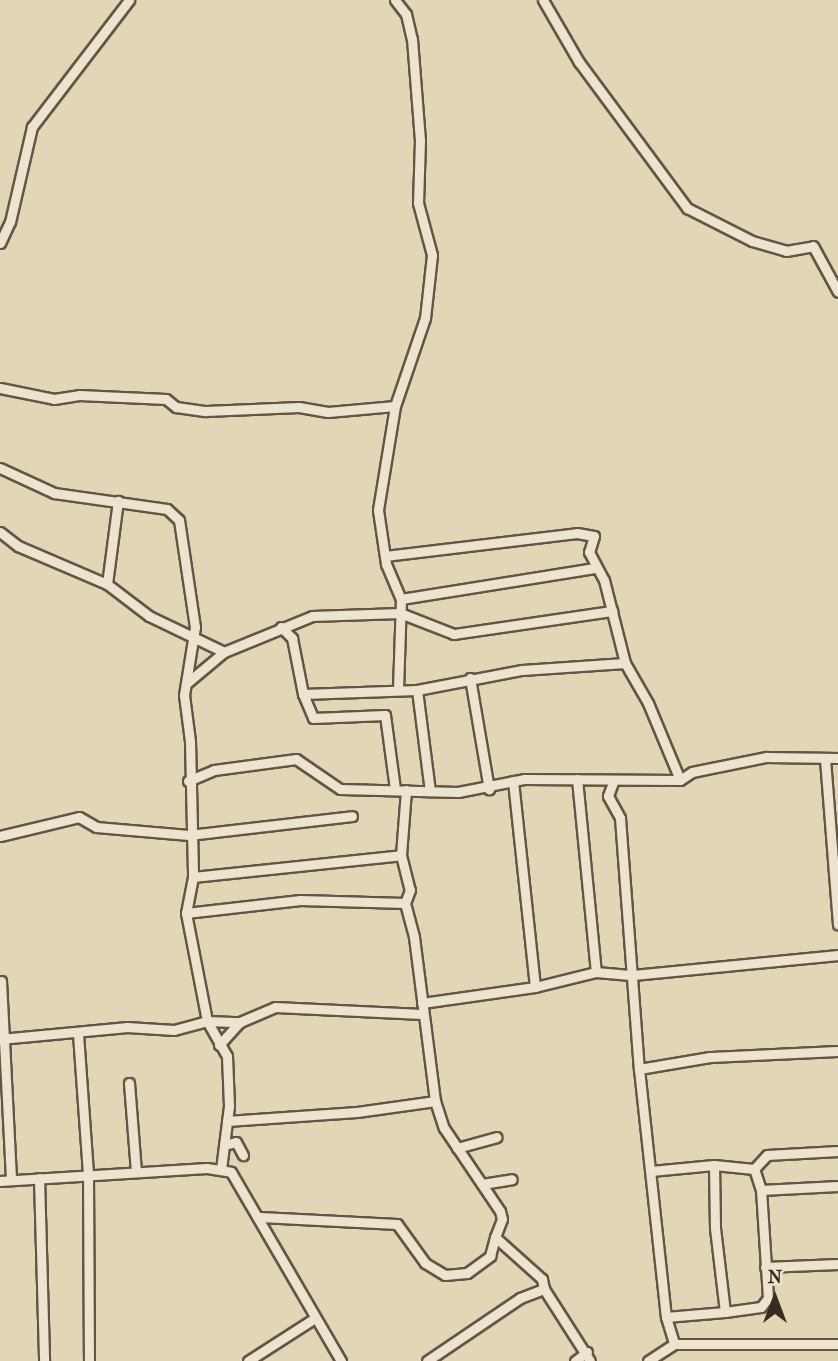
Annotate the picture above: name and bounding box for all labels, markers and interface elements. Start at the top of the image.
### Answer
north arrow [740,1263,810,1333]
text: N [768,1266,782,1288]

